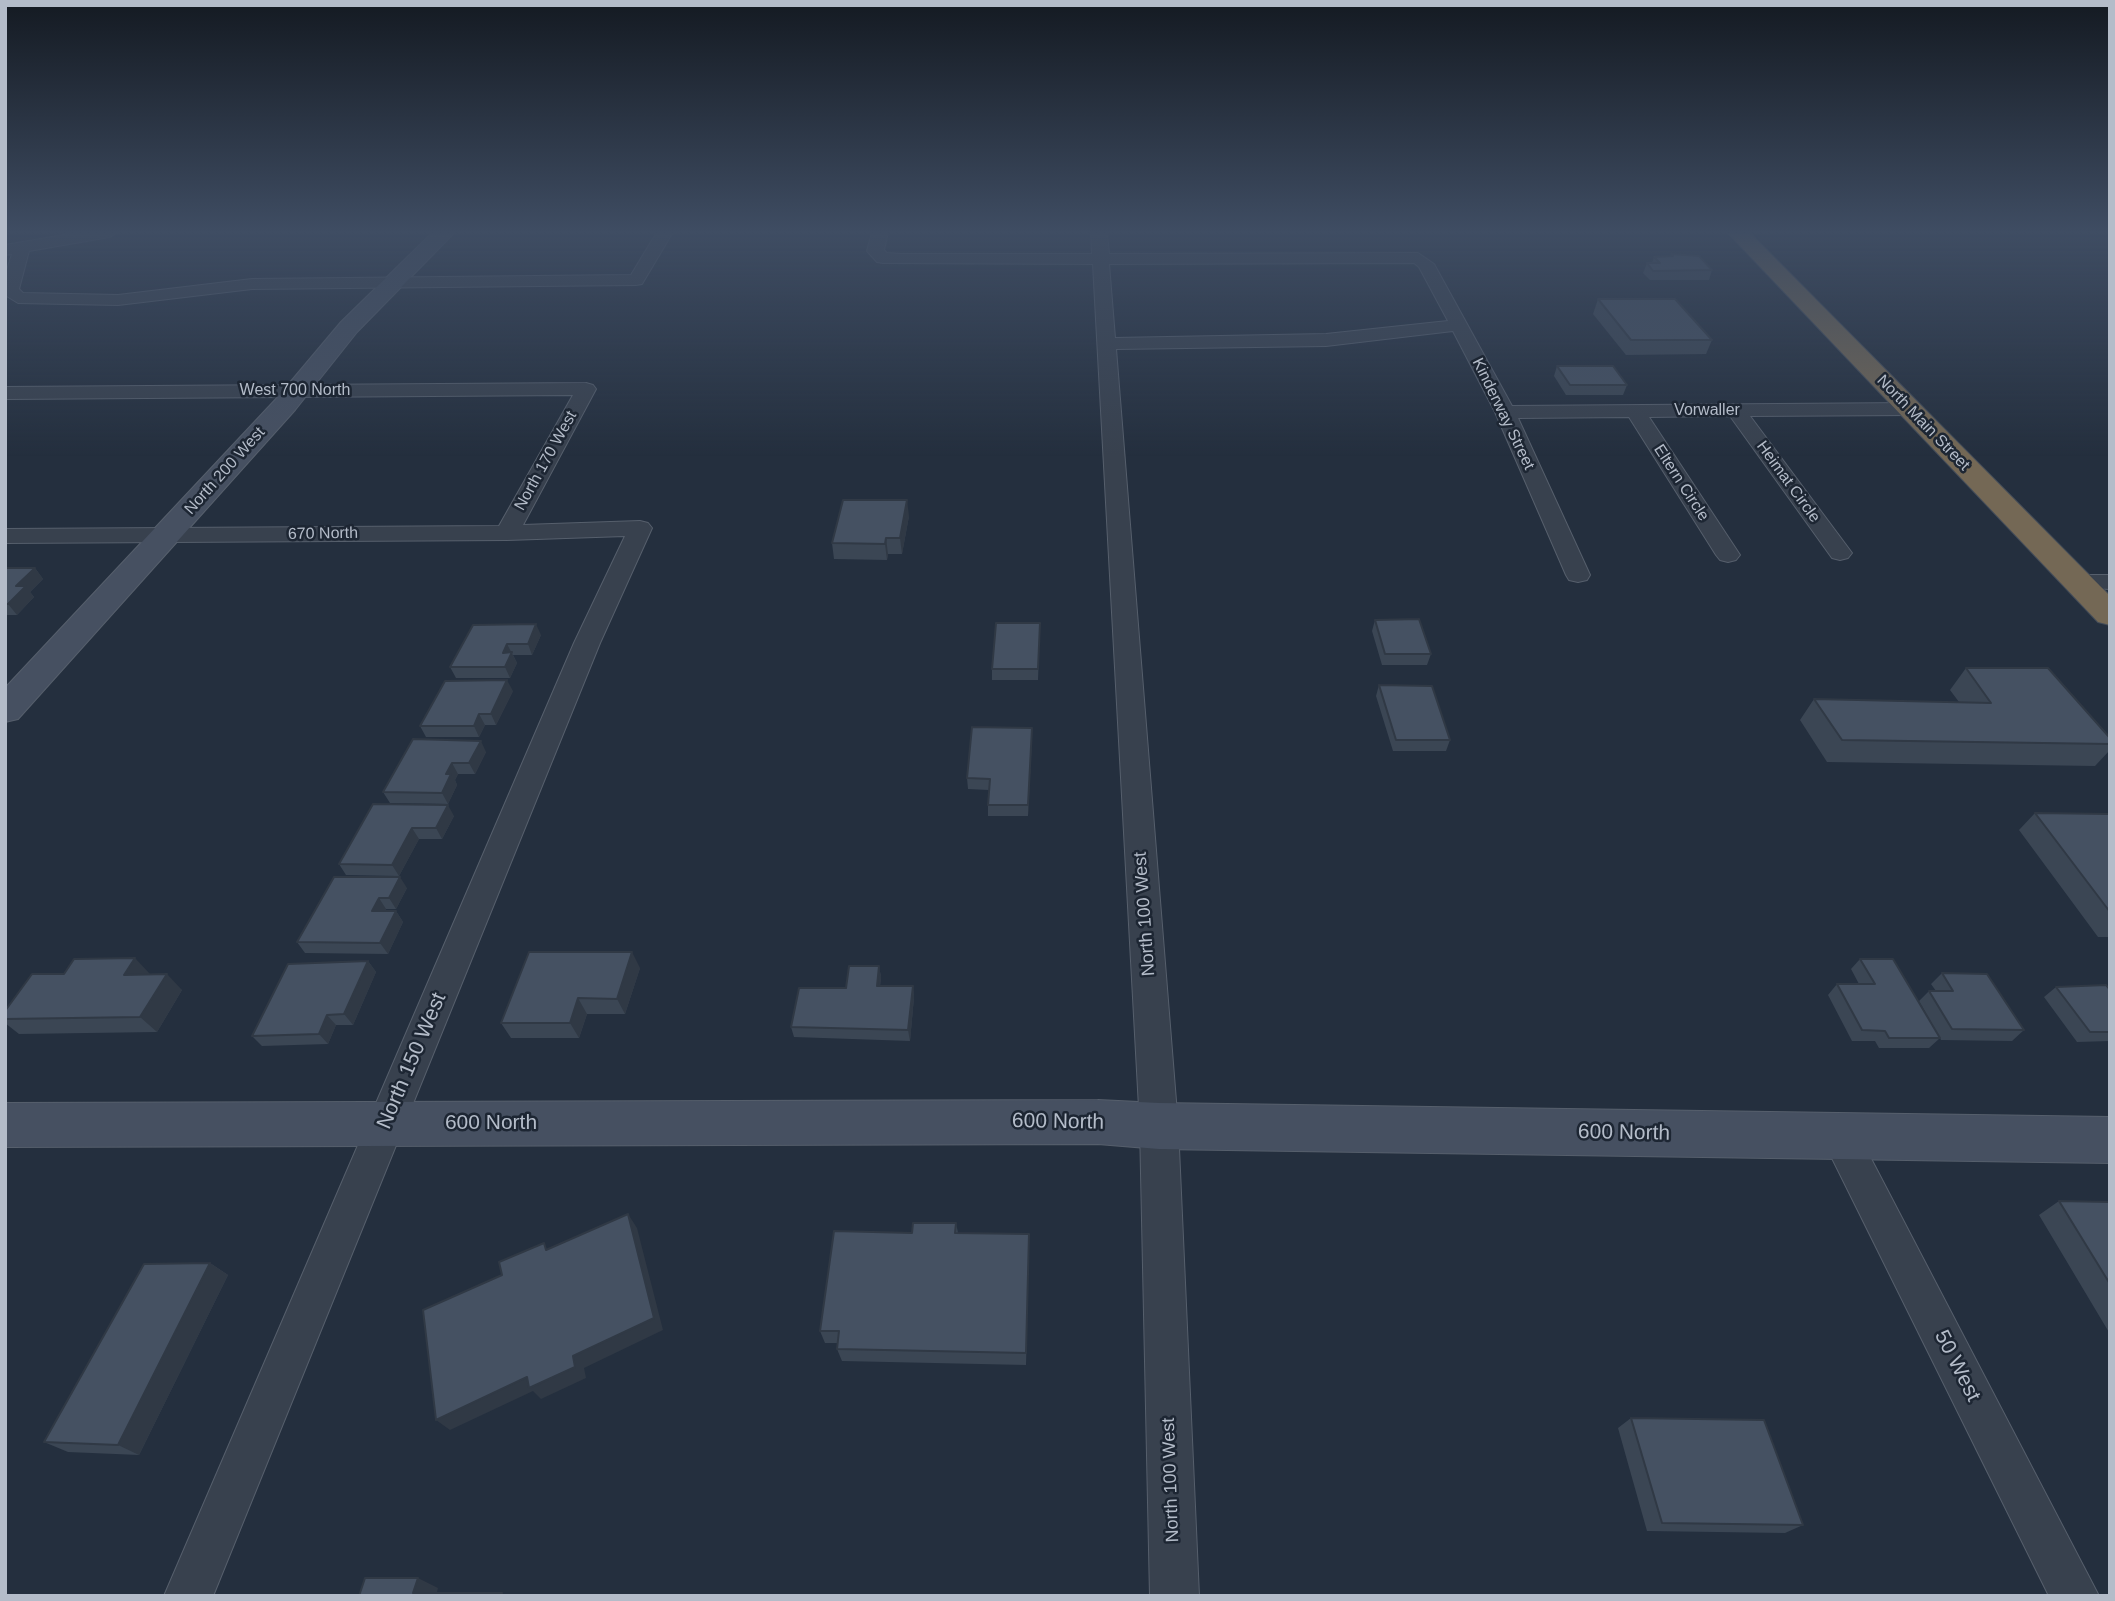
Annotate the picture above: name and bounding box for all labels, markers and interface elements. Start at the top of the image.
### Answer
street label: Kinderway Street [1468,355,1538,473]
street label: North Main Street [1873,371,1973,475]
street label: West 700 North [240,381,350,401]
street label: Vorwaller [1674,401,1740,421]
street label: North 170 West [511,408,581,514]
street label: North 200 West [181,423,269,519]
street label: Heimat Circle [1752,438,1824,526]
street label: Eltern Circle [1649,441,1713,525]
street label: 670 North [288,524,358,544]
street label: North 100 West [1130,851,1160,977]
street label: North 150 West [372,989,452,1133]
street label: 600 North [1012,1109,1104,1135]
street label: 600 North [445,1110,537,1136]
street label: 600 North [1578,1120,1670,1146]
street label: 50 West [1928,1326,1986,1406]
street label: North 100 West [1158,1417,1184,1543]

